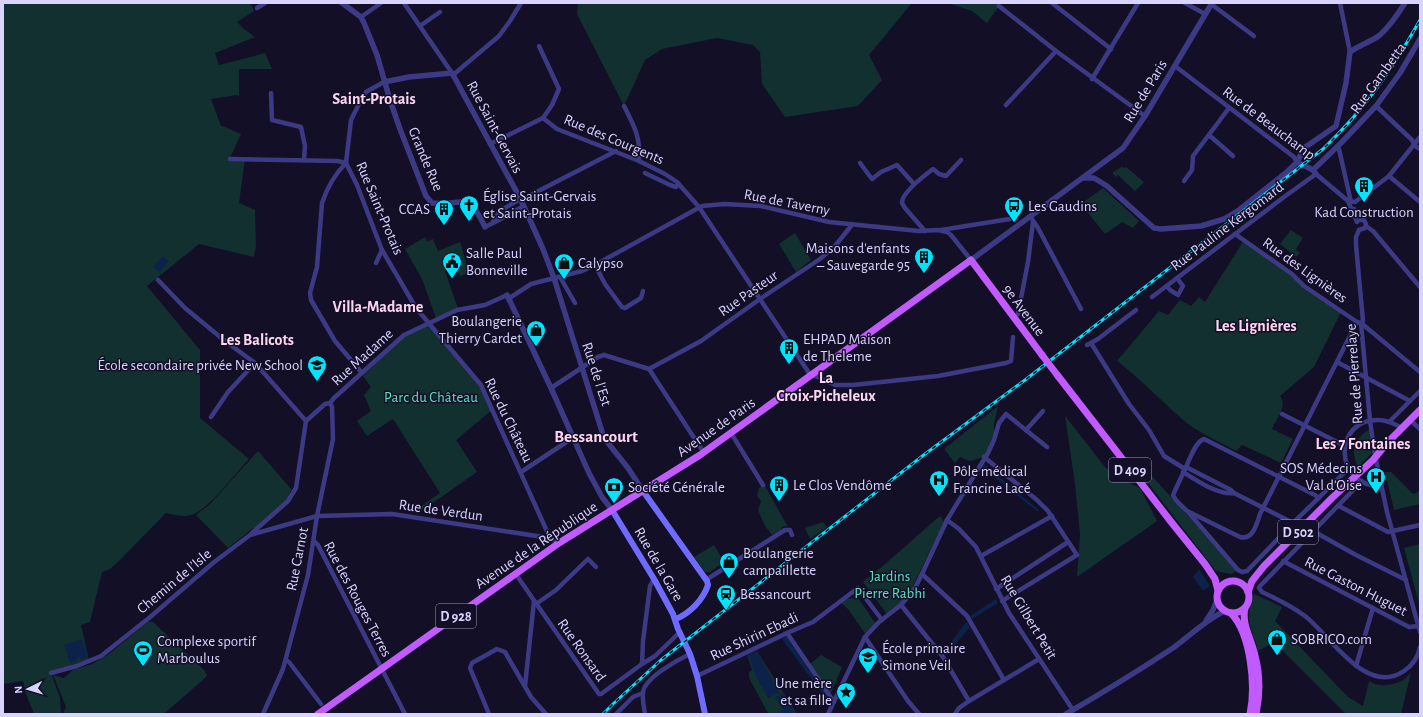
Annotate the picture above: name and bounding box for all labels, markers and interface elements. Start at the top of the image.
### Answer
street label: Rue Gambetta [1348,40,1409,117]
street label: Rue de Paris [1121,57,1170,125]
street label: Rue Saint-Gervais [464,79,525,176]
street label: Rue de Beauchamp [1220,84,1318,163]
district label: Saint-Protais [332,91,416,107]
street label: Rue des Courgents [561,112,666,167]
street label: Grande Rue [405,125,446,193]
street label: Rue Saint-Protais [353,159,406,257]
building icon: Kad Construction [1353,175,1375,203]
street label: Rue Pauline Kergomard [1168,179,1287,274]
place label: Église Saint-Gervais et Saint-Protais [483,187,596,221]
street label: Rue de Taverny [743,187,832,218]
church icon: Église Saint-Gervais et Saint-Protais [458,194,480,222]
bus stop icon: Les Gaudins [1003,195,1025,223]
building icon: CCAS [433,198,455,226]
place label: Les Gaudins [1028,199,1097,214]
place label: CCAS [399,202,430,217]
place label: Kad Construction [1314,205,1414,220]
street label: Rue des Lignières [1260,235,1350,306]
place label: Maisons d'enfants – Sauvegarde 95 [806,241,910,273]
place label: Salle Paul Bonneville [466,246,528,278]
building icon: Maisons d'enfants – Sauvegarde 95 [913,246,935,274]
public building icon: Salle Paul Bonneville [441,251,463,279]
shop icon: Calypso [553,252,575,280]
place label: Calypso [578,256,623,271]
street label: Rue Pasteur [716,267,781,319]
street label: 9e Avenue [1000,282,1048,339]
district label: Villa-Madame [333,299,424,315]
place label: Boulangerie Thierry Cardet [439,314,522,346]
district label: Les Lignières [1215,318,1297,334]
shop icon: Boulangerie Thierry Cardet [525,319,547,347]
street label: Rue de Pierrelaye [1343,323,1365,425]
street label: Rue Madame [329,326,396,389]
district label: Les Balicots [220,332,294,348]
place label: EHPAD Maison de Theleme [803,332,891,364]
building icon: EHPAD Maison de Theleme [778,337,800,365]
street label: Rue de l'Est [579,340,614,408]
school or university icon: École secondaire privée New School [306,354,328,382]
place label: École secondaire privée New School [98,356,303,373]
district label: La Croix-Picheleux [776,370,876,404]
street label: Rue du Château [482,376,536,465]
park label: Parc du Château [384,390,478,405]
street label: Avenue de Paris [674,395,758,460]
district label: Bessancourt [554,428,638,445]
district label: Les 7 Fontaines [1316,436,1410,452]
road number: D 409 [1109,458,1151,482]
place label: SOS Médecins Val d'Oise [1280,461,1362,493]
place label: Pôle médical Francine Lacé [953,464,1031,496]
hospital icon: SOS Médecins Val d'Oise [1365,466,1387,494]
hospital icon: Pôle médical Francine Lacé [928,469,950,497]
building icon: Le Clos Vendôme [768,474,790,502]
bank icon: Société Générale [603,476,625,504]
place label: Le Clos Vendôme [793,478,892,493]
place label: Société Générale [628,480,725,495]
street label: Rue de Verdun [398,497,484,524]
street label: Avenue de la République [473,499,600,592]
road number: D 502 [1278,520,1318,544]
street label: Rue de la Gare [631,525,686,604]
street label: Rue Carnot [284,526,311,592]
street label: Rue des Rouges Terres [321,539,394,659]
street label: Chemin de l’Isle [134,546,214,617]
place label: Boulangerie campaillette [743,546,816,578]
shop icon: Boulangerie campaillette [718,551,740,579]
street label: Rue Gaston Huguet [1302,554,1410,619]
park label: Jardins Pierre Rabhi [854,569,926,601]
street label: Rue Gilbert Petit [998,573,1060,662]
station icon: Bessancourt [715,583,737,611]
place label: Bessancourt [740,587,811,602]
road number: D 928 [436,604,476,628]
street label: Rue Shirin Ebadi [708,610,801,663]
street label: Rue Ronsard [555,616,609,685]
shop icon: SOBRICO.com [1266,628,1288,656]
place label: SOBRICO.com [1291,632,1372,647]
place label: Complexe sportif Marboulus [157,634,257,666]
sports icon: Complexe sportif Marboulus [132,639,154,667]
place label: École primaire Simone Veil [882,639,965,673]
school or university icon: École primaire Simone Veil [857,646,879,674]
north arrow [8,669,48,709]
place label: Une mère et sa fille [775,676,832,708]
place icon: Une mère et sa fille [835,681,857,709]
text: N [13,686,24,694]

